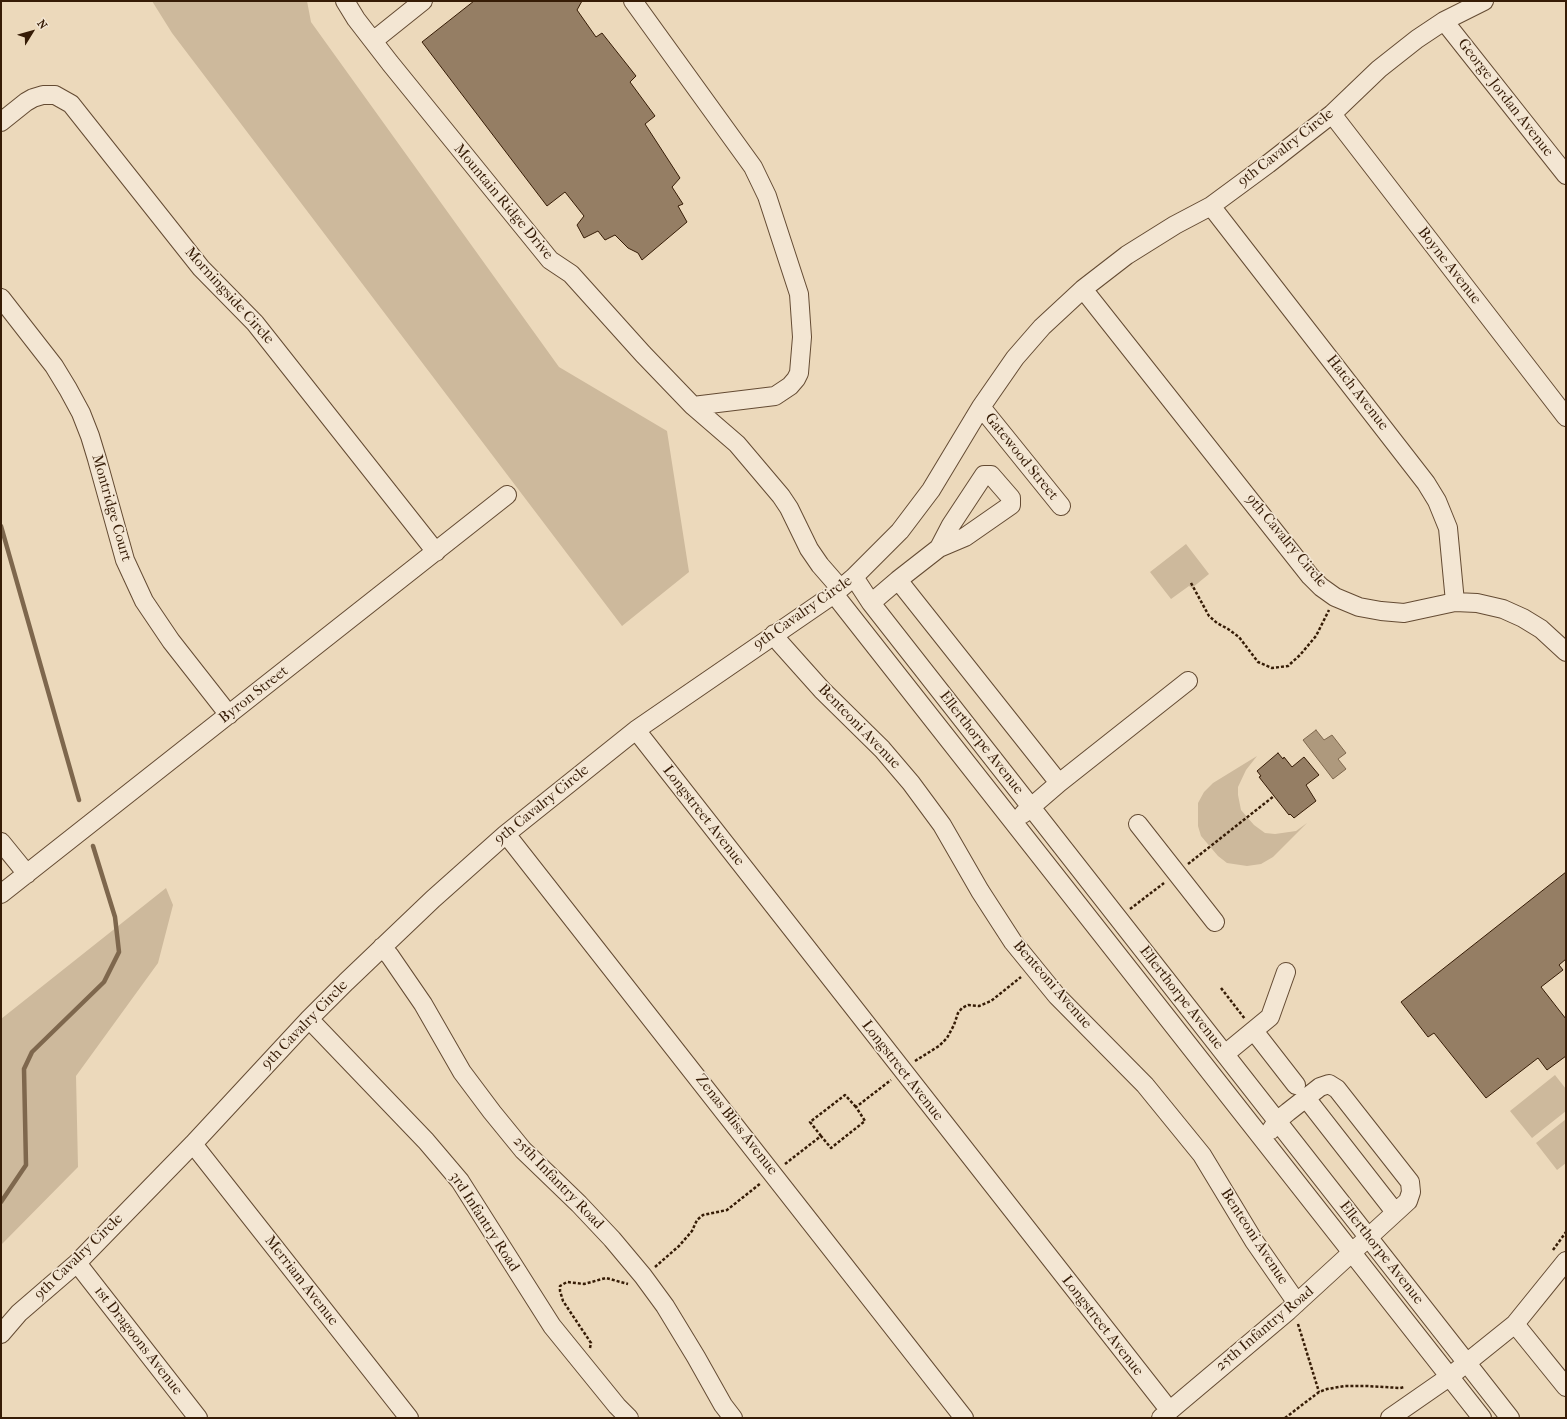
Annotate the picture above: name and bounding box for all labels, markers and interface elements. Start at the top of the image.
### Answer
north arrow [12,12,52,52]
text: N [34,17,50,32]
street label: George Jordan Avenue [1453,35,1557,161]
street label: 9th Cavalry Circle [1235,105,1337,191]
street label: Mountain Ridge Drive [449,141,557,263]
street label: Boyne Avenue [1413,224,1485,308]
street label: Morningside Circle [181,244,277,348]
street label: Hatch Avenue [1322,352,1392,434]
street label: Gatewood Street [980,410,1062,504]
street label: Montridge Court [87,452,135,564]
street label: 9th Cavalry Circle [1242,491,1330,591]
street label: 9th Cavalry Circle [750,572,856,654]
street label: Byron Street [216,662,292,728]
street label: Benteoni Avenue [814,681,904,773]
street label: Ellerthorpe Avenue [935,688,1027,798]
street label: 9th Cavalry Circle [491,761,593,849]
street label: Longstreet Avenue [658,762,748,870]
street label: Benteoni Avenue [1009,937,1095,1033]
street label: Ellerthorpe Avenue [1135,943,1227,1053]
street label: 9th Cavalry Circle [258,977,352,1073]
street label: Longstreet Avenue [857,1017,947,1125]
street label: Zenas Bliss Avenue [691,1071,781,1179]
street label: 25th Infantry Road [509,1133,607,1233]
street label: 3rd Infantry Road [445,1169,523,1275]
street label: Benteoni Avenue [1216,1186,1292,1288]
street label: Ellerthorpe Avenue [1335,1198,1427,1308]
street label: 9th Cavalry Circle [31,1210,127,1304]
street label: Merriam Avenue [260,1232,342,1330]
street label: Longstreet Avenue [1057,1272,1147,1380]
street label: 1st Dragoons Avenue [90,1283,186,1399]
street label: 25th Infantry Road [1212,1283,1318,1375]

